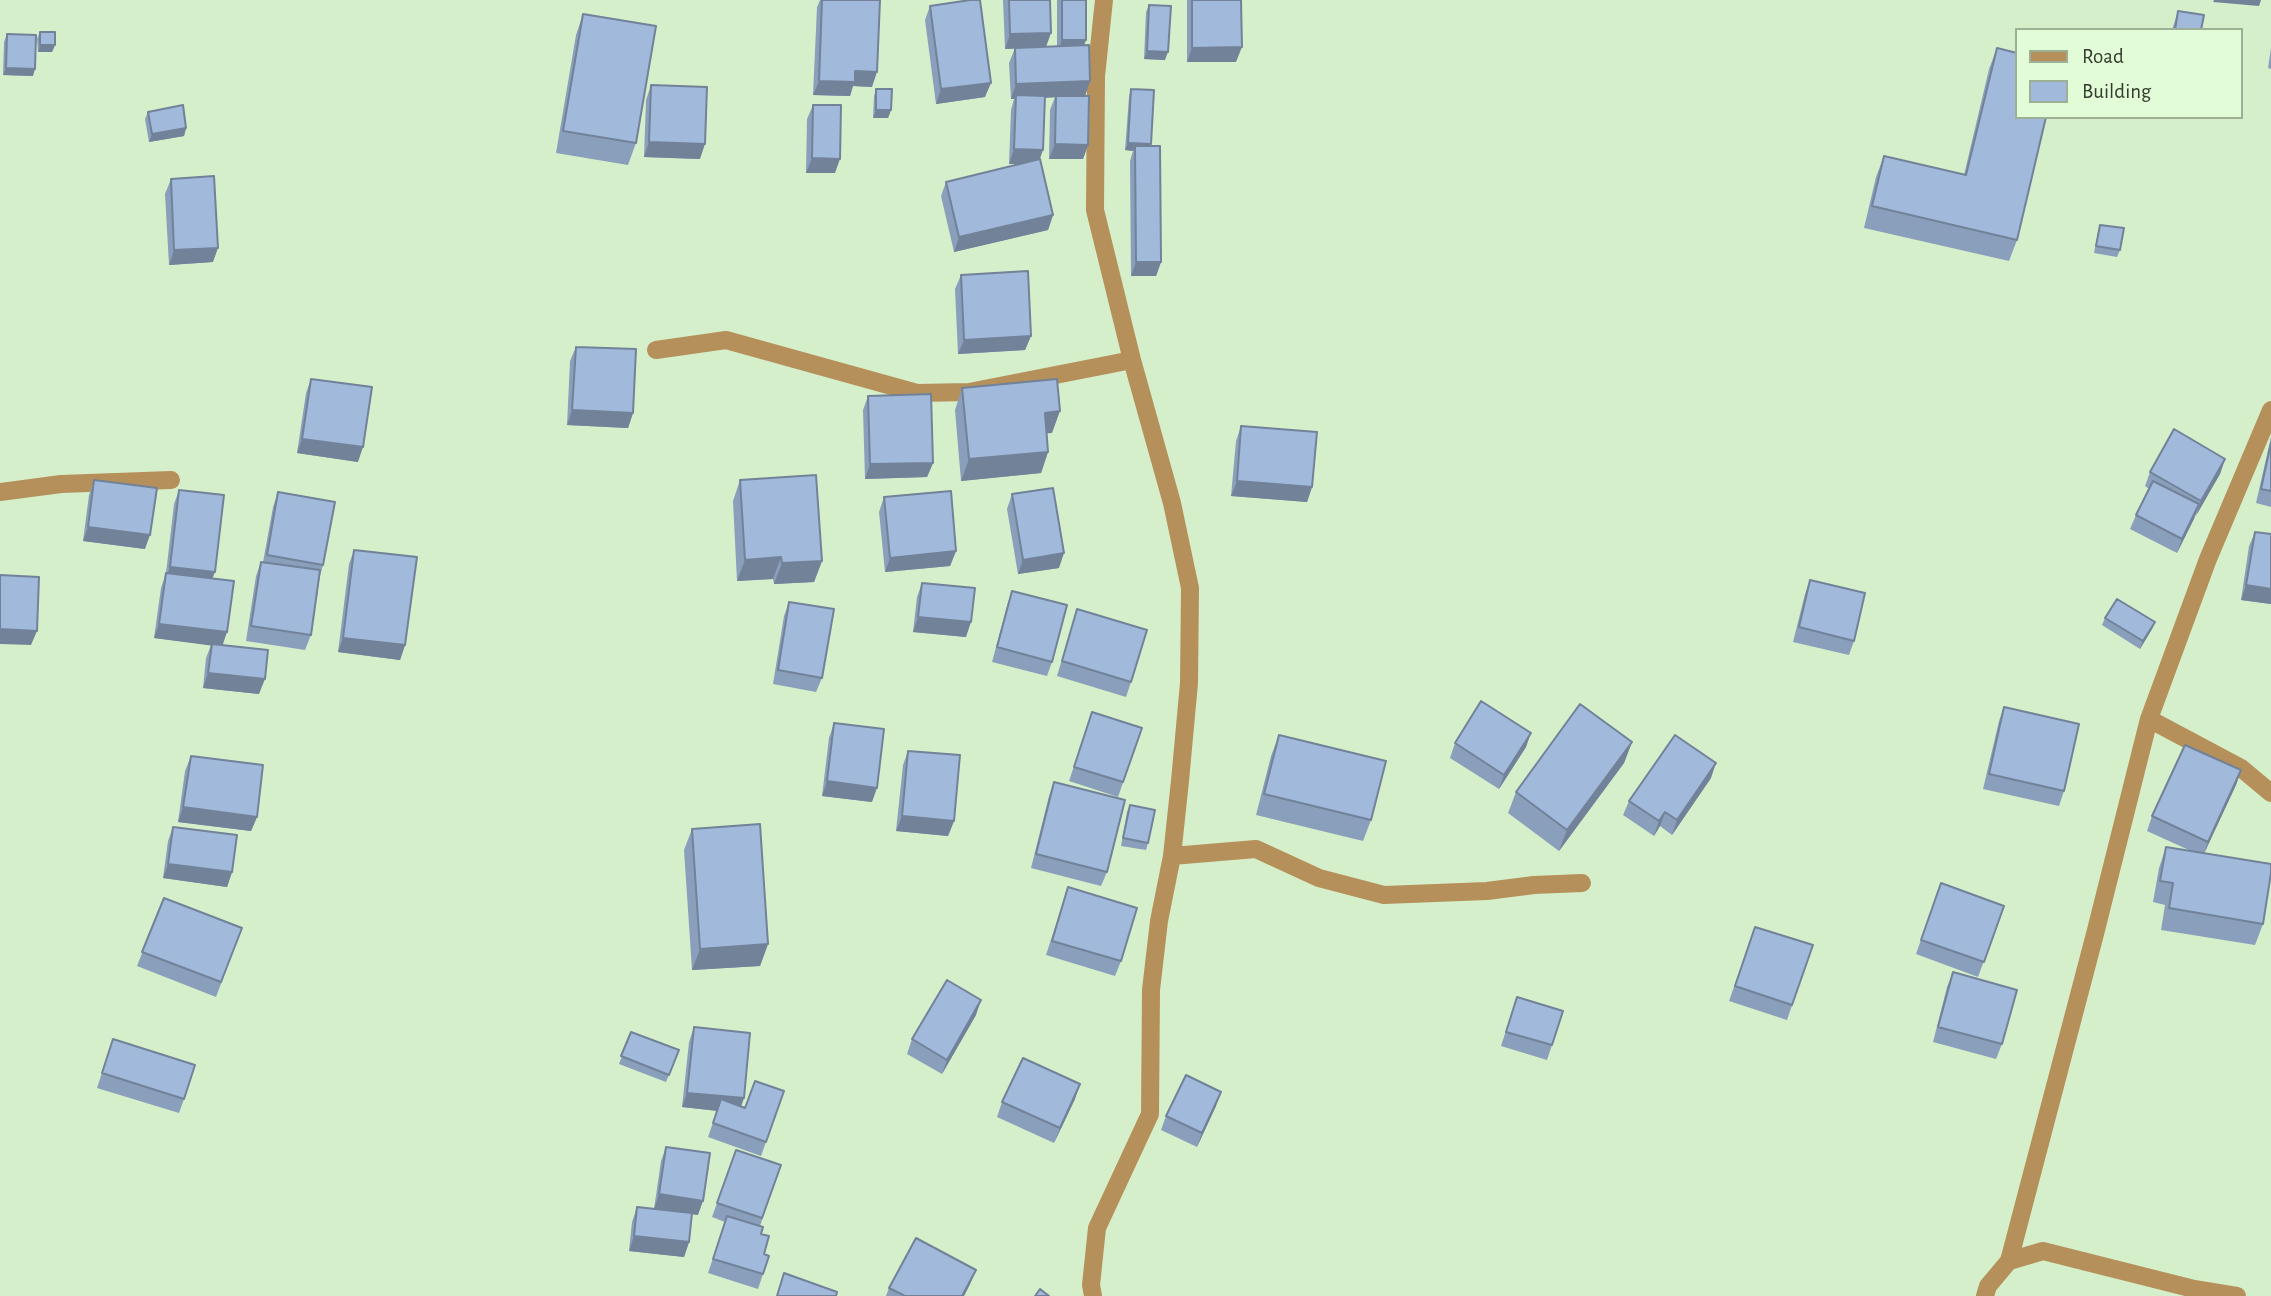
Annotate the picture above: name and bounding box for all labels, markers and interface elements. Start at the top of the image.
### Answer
legend [2016,28,2243,119]
text: Road [2082,46,2124,67]
text: Building [2082,81,2151,102]

